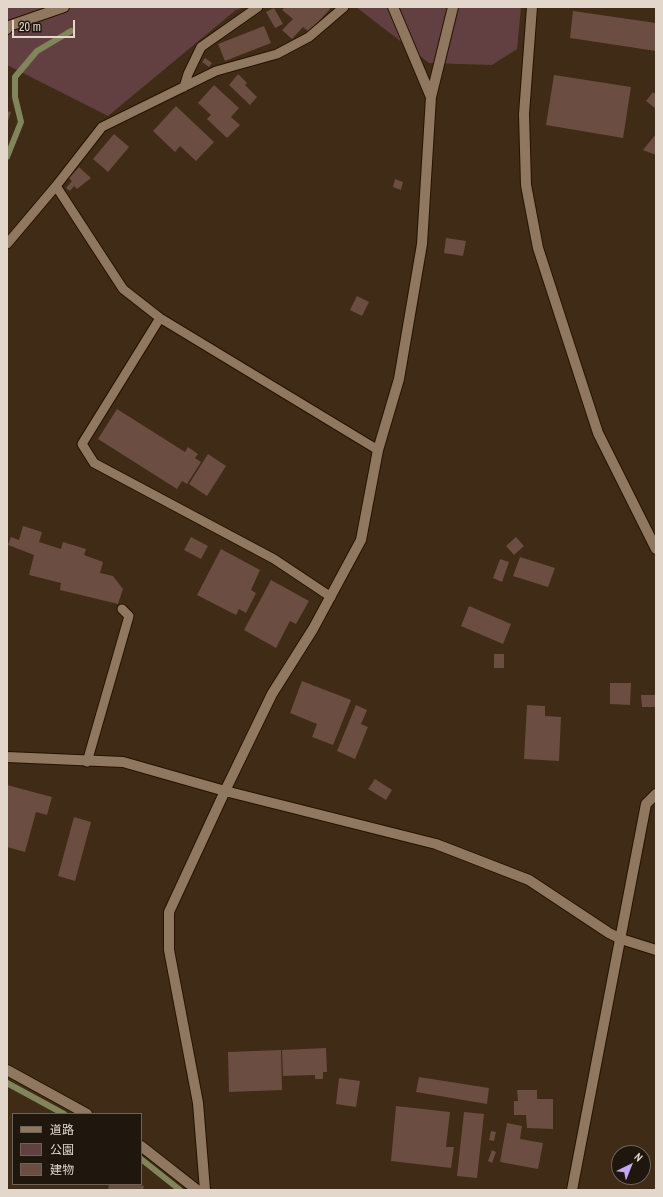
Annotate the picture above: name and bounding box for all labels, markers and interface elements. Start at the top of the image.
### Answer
scale bar [14,12,77,38]
text: 20 m [19,19,41,35]
legend [12,1113,142,1185]
text: 道路 [50,1122,74,1138]
text: 公園 [50,1142,74,1158]
north arrow [611,1145,651,1185]
text: N [631,1150,646,1164]
text: 建物 [50,1162,74,1178]

